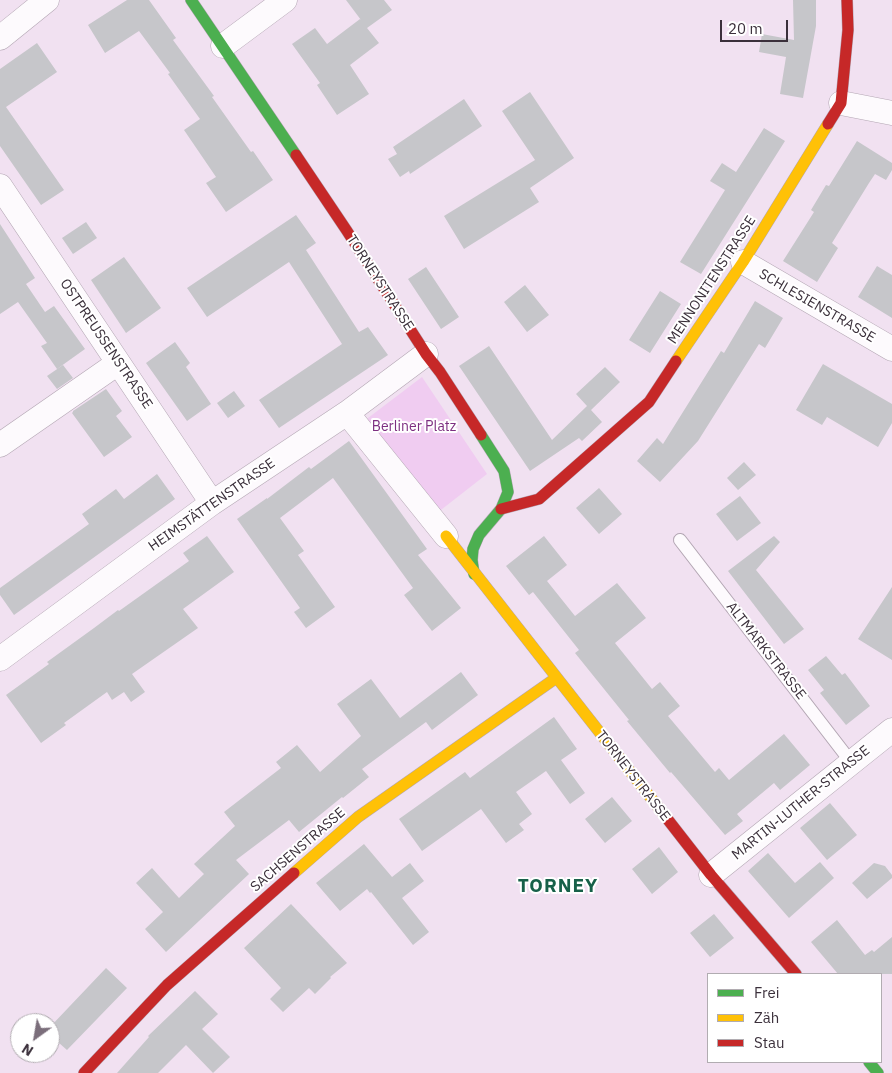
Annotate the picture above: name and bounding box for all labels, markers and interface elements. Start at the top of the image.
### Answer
scale bar [722,10,790,42]
text: 20 m [728,19,763,38]
street label: MENNONITENSTRASSE [664,213,760,347]
street label: TORNEYSTRASSE [343,232,417,334]
street label: SCHLESIENSTRASSE [756,266,878,346]
street label: OSTPREUSSENSTRASSE [56,276,156,412]
park label: Berliner Platz [372,419,456,435]
street label: HEIMSTÄTTENSTRASSE [145,455,279,555]
street label: ALTMARKSTRASSE [723,599,809,703]
street label: TORNEYSTRASSE [592,727,674,825]
street label: MARTIN-LUTHER-STRASSE [729,742,873,864]
street label: SACHSENSTRASSE [247,804,349,896]
district label: TORNEY [517,876,599,898]
legend [707,973,882,1063]
text: Frei [754,983,780,1002]
text: Zäh [754,1008,779,1027]
north arrow [10,1013,60,1063]
text: Stau [754,1033,785,1052]
text: N [19,1040,37,1060]

